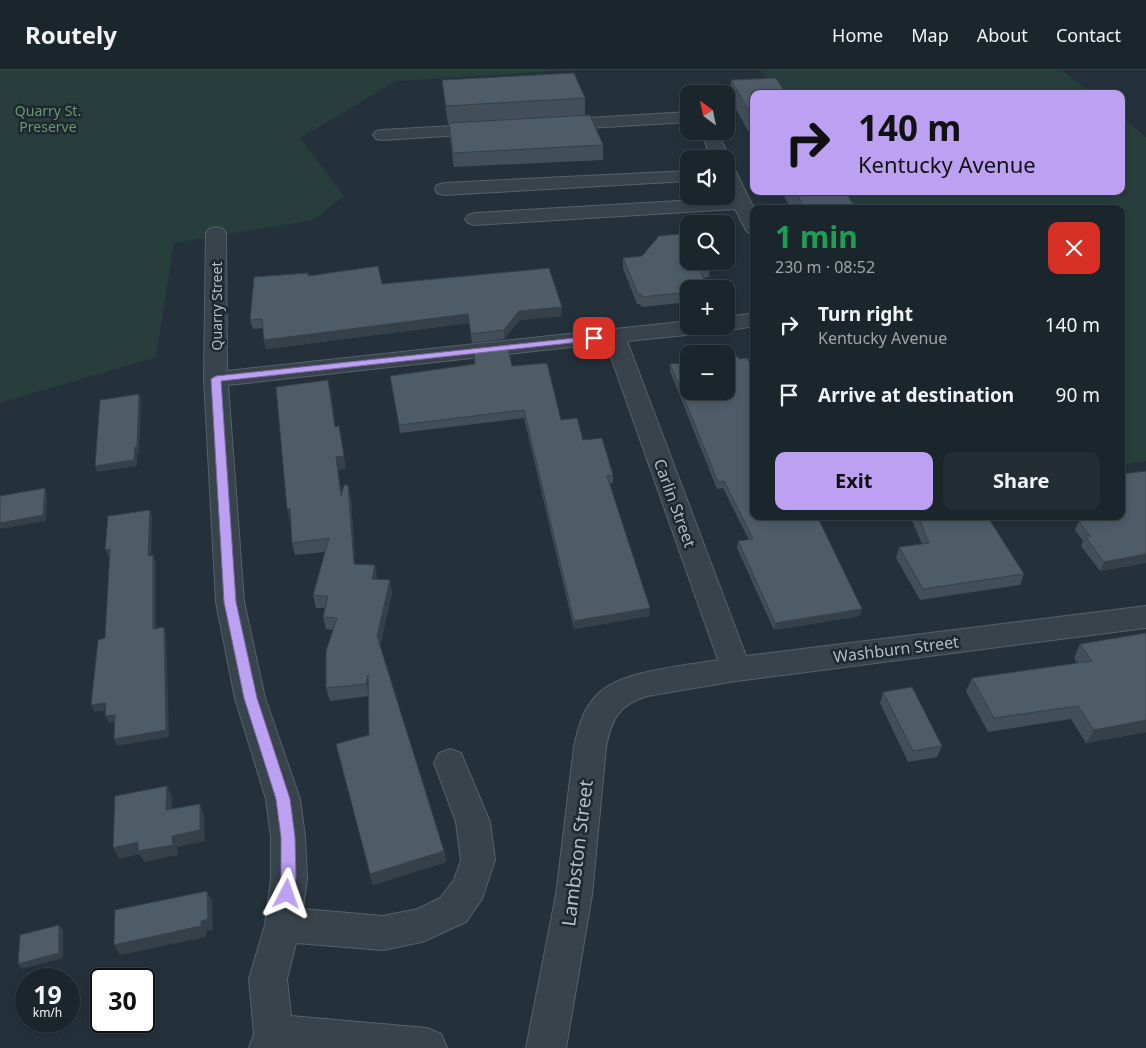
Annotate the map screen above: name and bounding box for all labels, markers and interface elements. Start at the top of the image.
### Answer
text: Routely [25,18,117,51]
text: Home [832,23,883,47]
text: Map [911,23,949,47]
text: About [977,23,1028,47]
text: Contact [1056,23,1121,47]
north arrow [680,85,735,140]
map controls [680,85,735,400]
park label: Quarry St. Preserve [15,101,81,136]
text: 140 m [858,104,961,151]
icon: right [775,110,840,175]
text: Kentucky Avenue [858,149,1036,179]
button: sound [680,150,735,205]
button: search [680,215,735,270]
text: 1 min [775,216,858,257]
button: close [1048,222,1100,274]
text: 230 m · 08:52 [775,256,875,278]
street label: Quarry Street [207,262,226,350]
button: + [680,280,735,335]
text: Turn right [818,301,913,327]
icon: right [775,311,803,339]
text: 140 m [1045,312,1100,338]
pin [573,317,615,359]
icon: arrive [580,324,608,352]
text: Kentucky Avenue [818,327,947,349]
button: − [680,345,735,400]
icon: arrive [775,381,803,409]
text: Arrive at destination [818,382,1014,408]
text: 90 m [1056,382,1100,408]
button: Exit [775,452,933,510]
button: Share [943,452,1100,510]
street label: Carlin Street [649,456,701,551]
street label: Washburn Street [832,630,960,668]
street label: Lambston Street [555,778,599,928]
position arrow [260,867,312,919]
speed limit sign: 30 [90,968,155,1033]
text: 19 [33,977,62,1011]
text: km/h [33,1004,62,1021]

